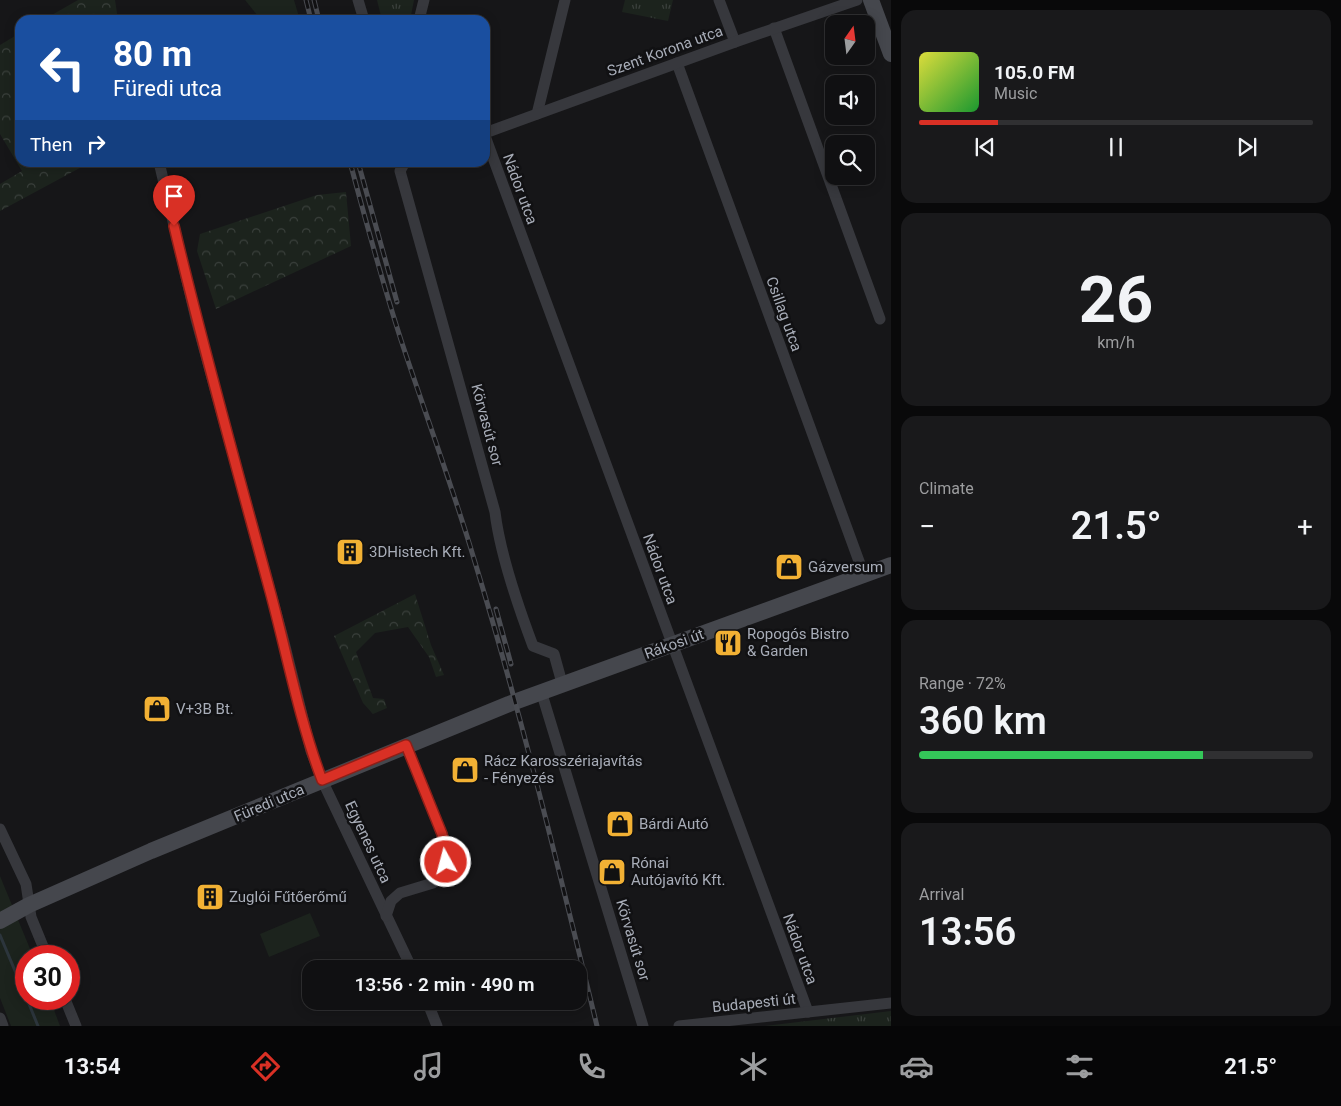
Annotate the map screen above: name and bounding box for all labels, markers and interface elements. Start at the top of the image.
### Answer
north arrow [825,15,875,65]
map controls [825,15,875,185]
street label: Szent Korona utca [605,22,725,80]
text: 80 m [113,34,192,75]
icon: left [30,35,95,100]
text: 105.0 FM [994,61,1075,84]
button: sound [825,75,875,125]
text: Füredi utca [113,76,222,101]
text: Music [994,84,1037,103]
icon: right [82,130,110,158]
text: Then [30,133,72,156]
icon: previous [971,133,999,161]
icon: pause [1102,133,1130,161]
icon: next [1233,133,1261,161]
button: search [825,135,875,185]
street label: Nádor utca [499,151,541,227]
pin [153,175,195,226]
icon: arrive [160,182,188,210]
text: 26 [1079,262,1153,338]
street label: Csillag utca [762,274,806,354]
text: km/h [1097,333,1135,352]
street label: Körvasút sor [467,382,507,468]
text: Climate [919,479,974,498]
text: 21.5° [1071,504,1161,548]
text: − [919,510,935,543]
text: + [1297,510,1313,543]
street label: Nádor utca [639,531,681,607]
building icon: 3DHistech Kft. [335,537,365,567]
place label: 3DHistech Kft. [369,543,466,561]
shop icon: Gázversum [774,552,804,582]
place label: Gázversum [808,558,883,576]
street label: Rákosi út [642,625,706,663]
place label: Ropogós Bistro & Garden [747,625,849,660]
restaurant icon: Ropogós Bistro & Garden [713,628,743,658]
text: Range · 72% [919,674,1006,693]
shop icon: V+3B Bt. [142,694,172,724]
text: 360 km [919,699,1047,743]
place label: V+3B Bt. [176,700,234,718]
place label: Rácz Karosszériajavítás - Fényezés [484,752,643,787]
shop icon: Rácz Karosszériajavítás - Fényezés [450,755,480,785]
street label: Füredi utca [231,780,307,826]
street label: Egyenes utca [341,798,395,886]
shop icon: Bárdi Autó [605,809,635,839]
place label: Bárdi Autó [639,815,709,833]
position arrow [419,835,471,887]
place label: Rónai Autójavító Kft. [631,854,725,889]
shop icon: Rónai Autójavító Kft. [597,857,627,887]
building icon: Zuglói Fűtőerőmű [195,882,225,912]
text: Arrival [919,885,964,904]
place label: Zuglói Fűtőerőmű [229,888,347,906]
street label: Körvasút sor [612,897,654,983]
text: 13:56 [919,910,1016,954]
street label: Nádor utca [779,911,821,987]
speed limit sign: 30 [15,945,80,1010]
text: 13:56 · 2 min · 490 m [354,973,535,996]
street label: Budapesti út [711,990,797,1016]
icon: directions [248,1049,283,1084]
icon: music [411,1049,446,1084]
icon: phone [574,1049,609,1084]
icon: climate [736,1049,771,1084]
icon: car [899,1049,934,1084]
icon: filters [1062,1049,1097,1084]
text: 13:54 [64,1054,121,1079]
text: 21.5° [1224,1054,1277,1079]

